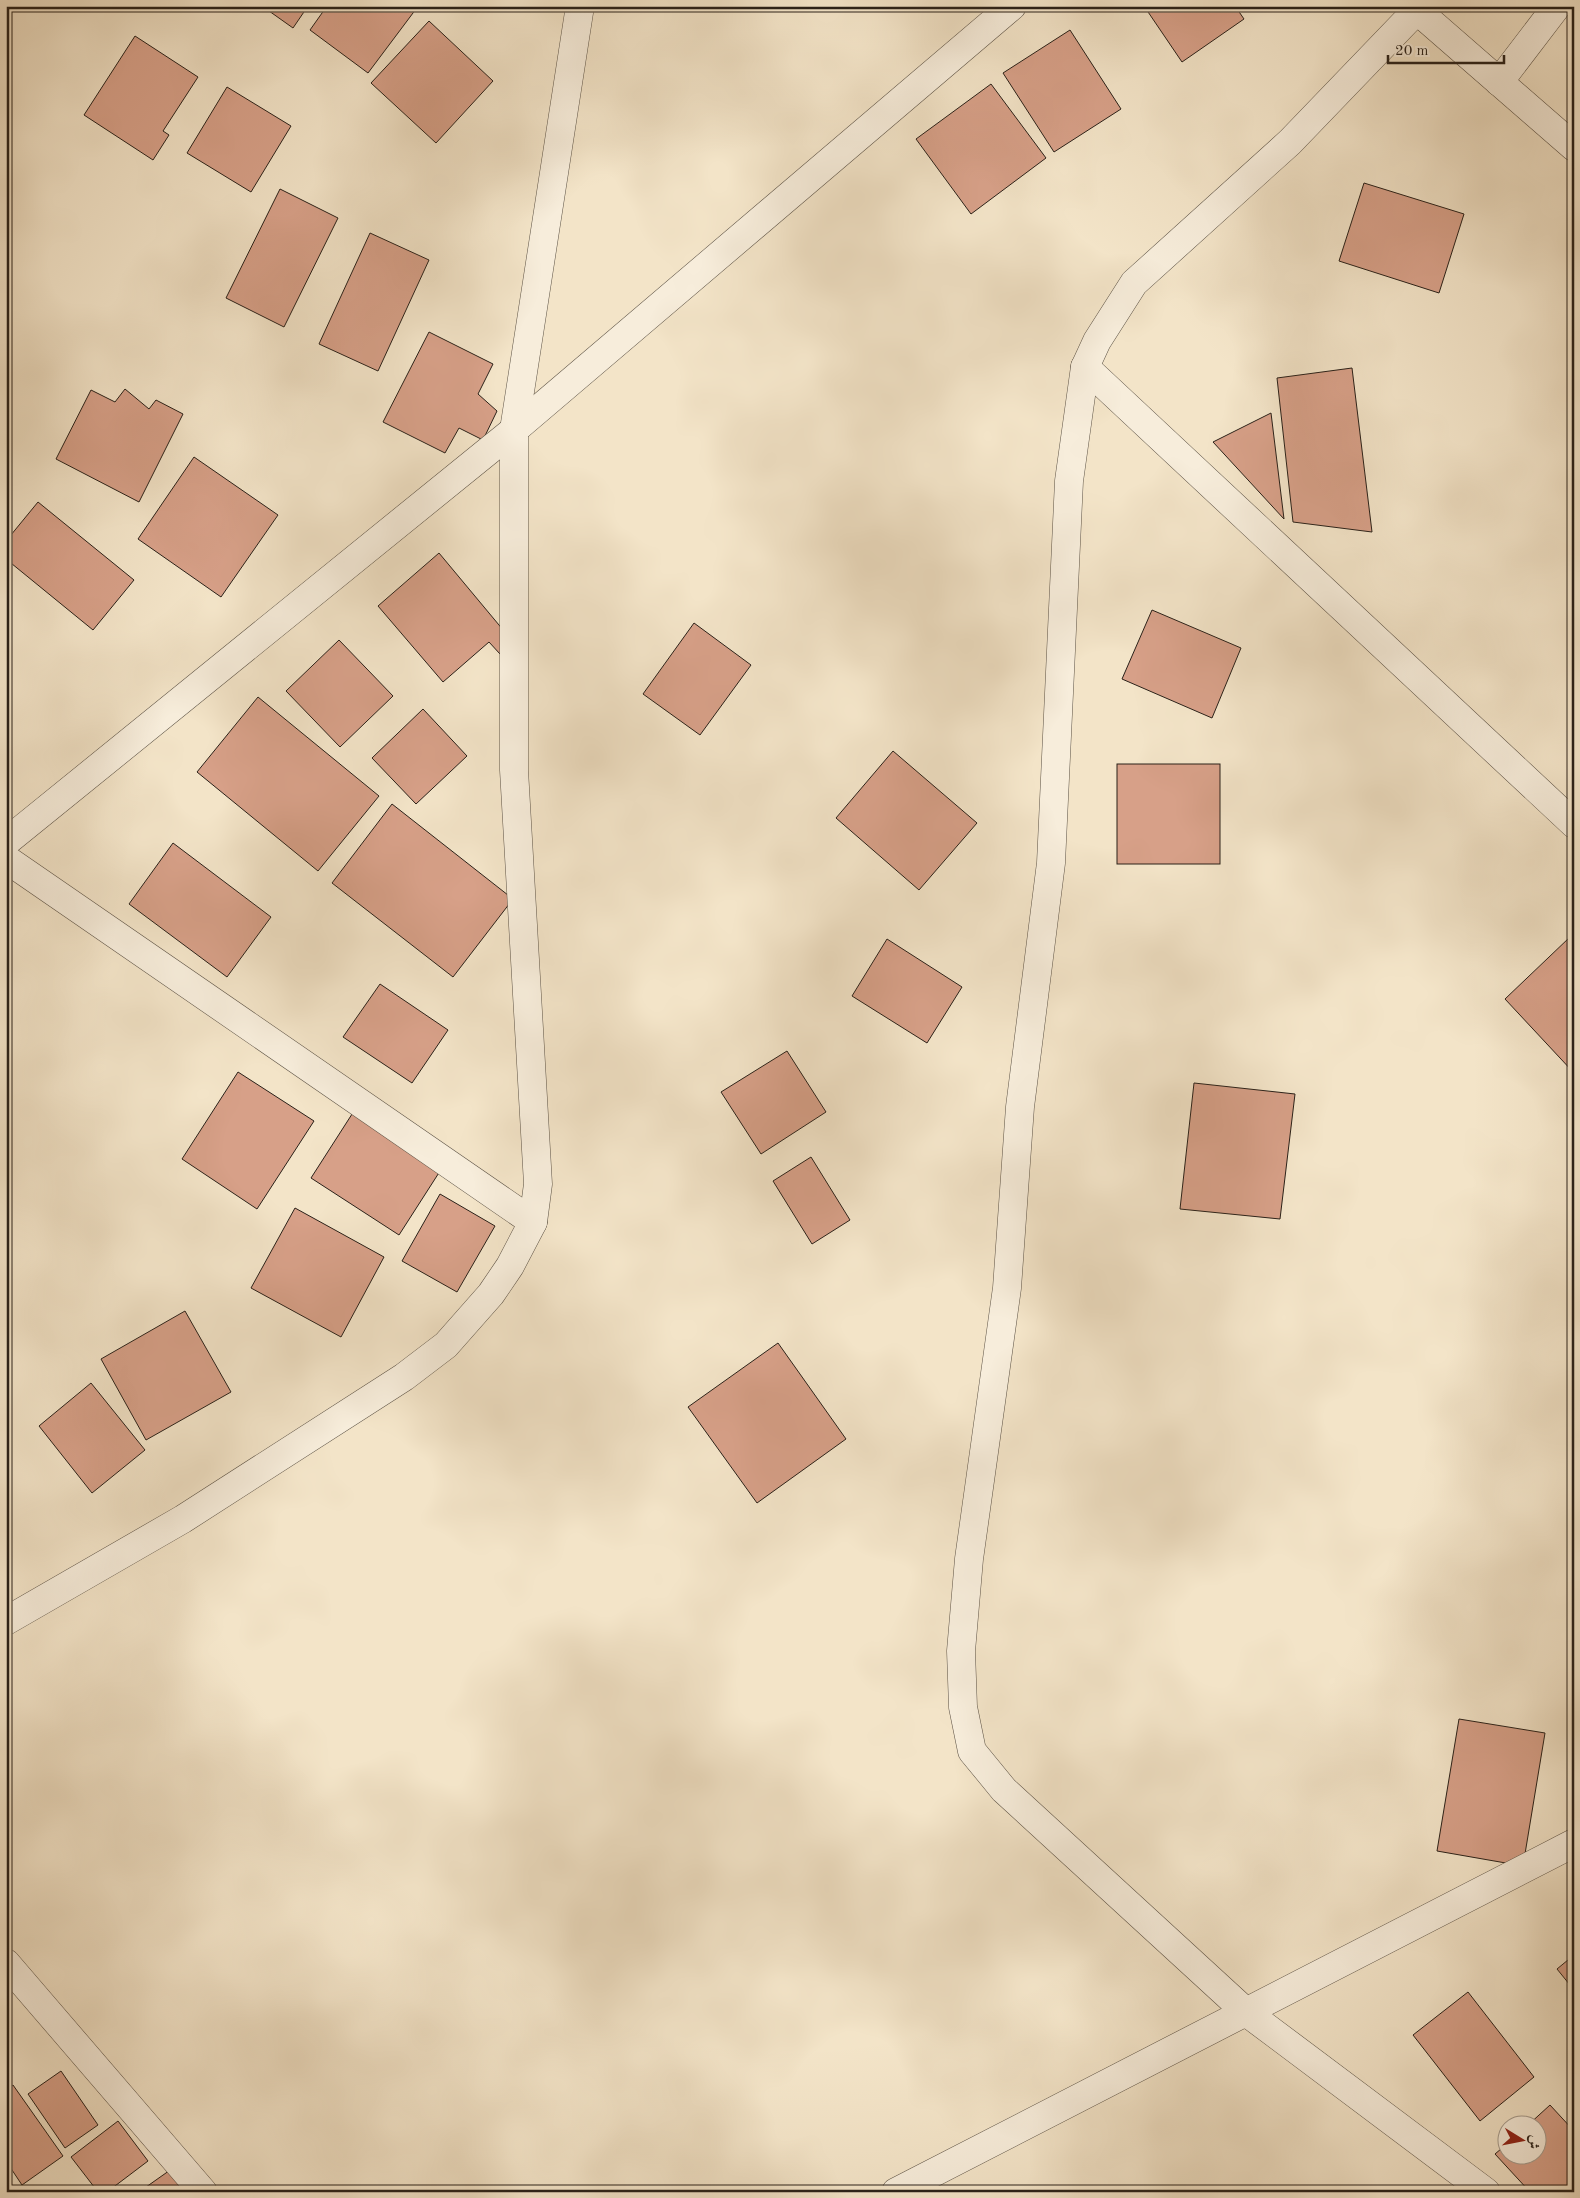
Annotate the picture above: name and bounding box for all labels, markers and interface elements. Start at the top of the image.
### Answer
scale bar [1388,32,1504,64]
text: 20 m [1395,44,1429,59]
north arrow [1498,2116,1548,2166]
text: ش [1526,2134,1542,2150]

